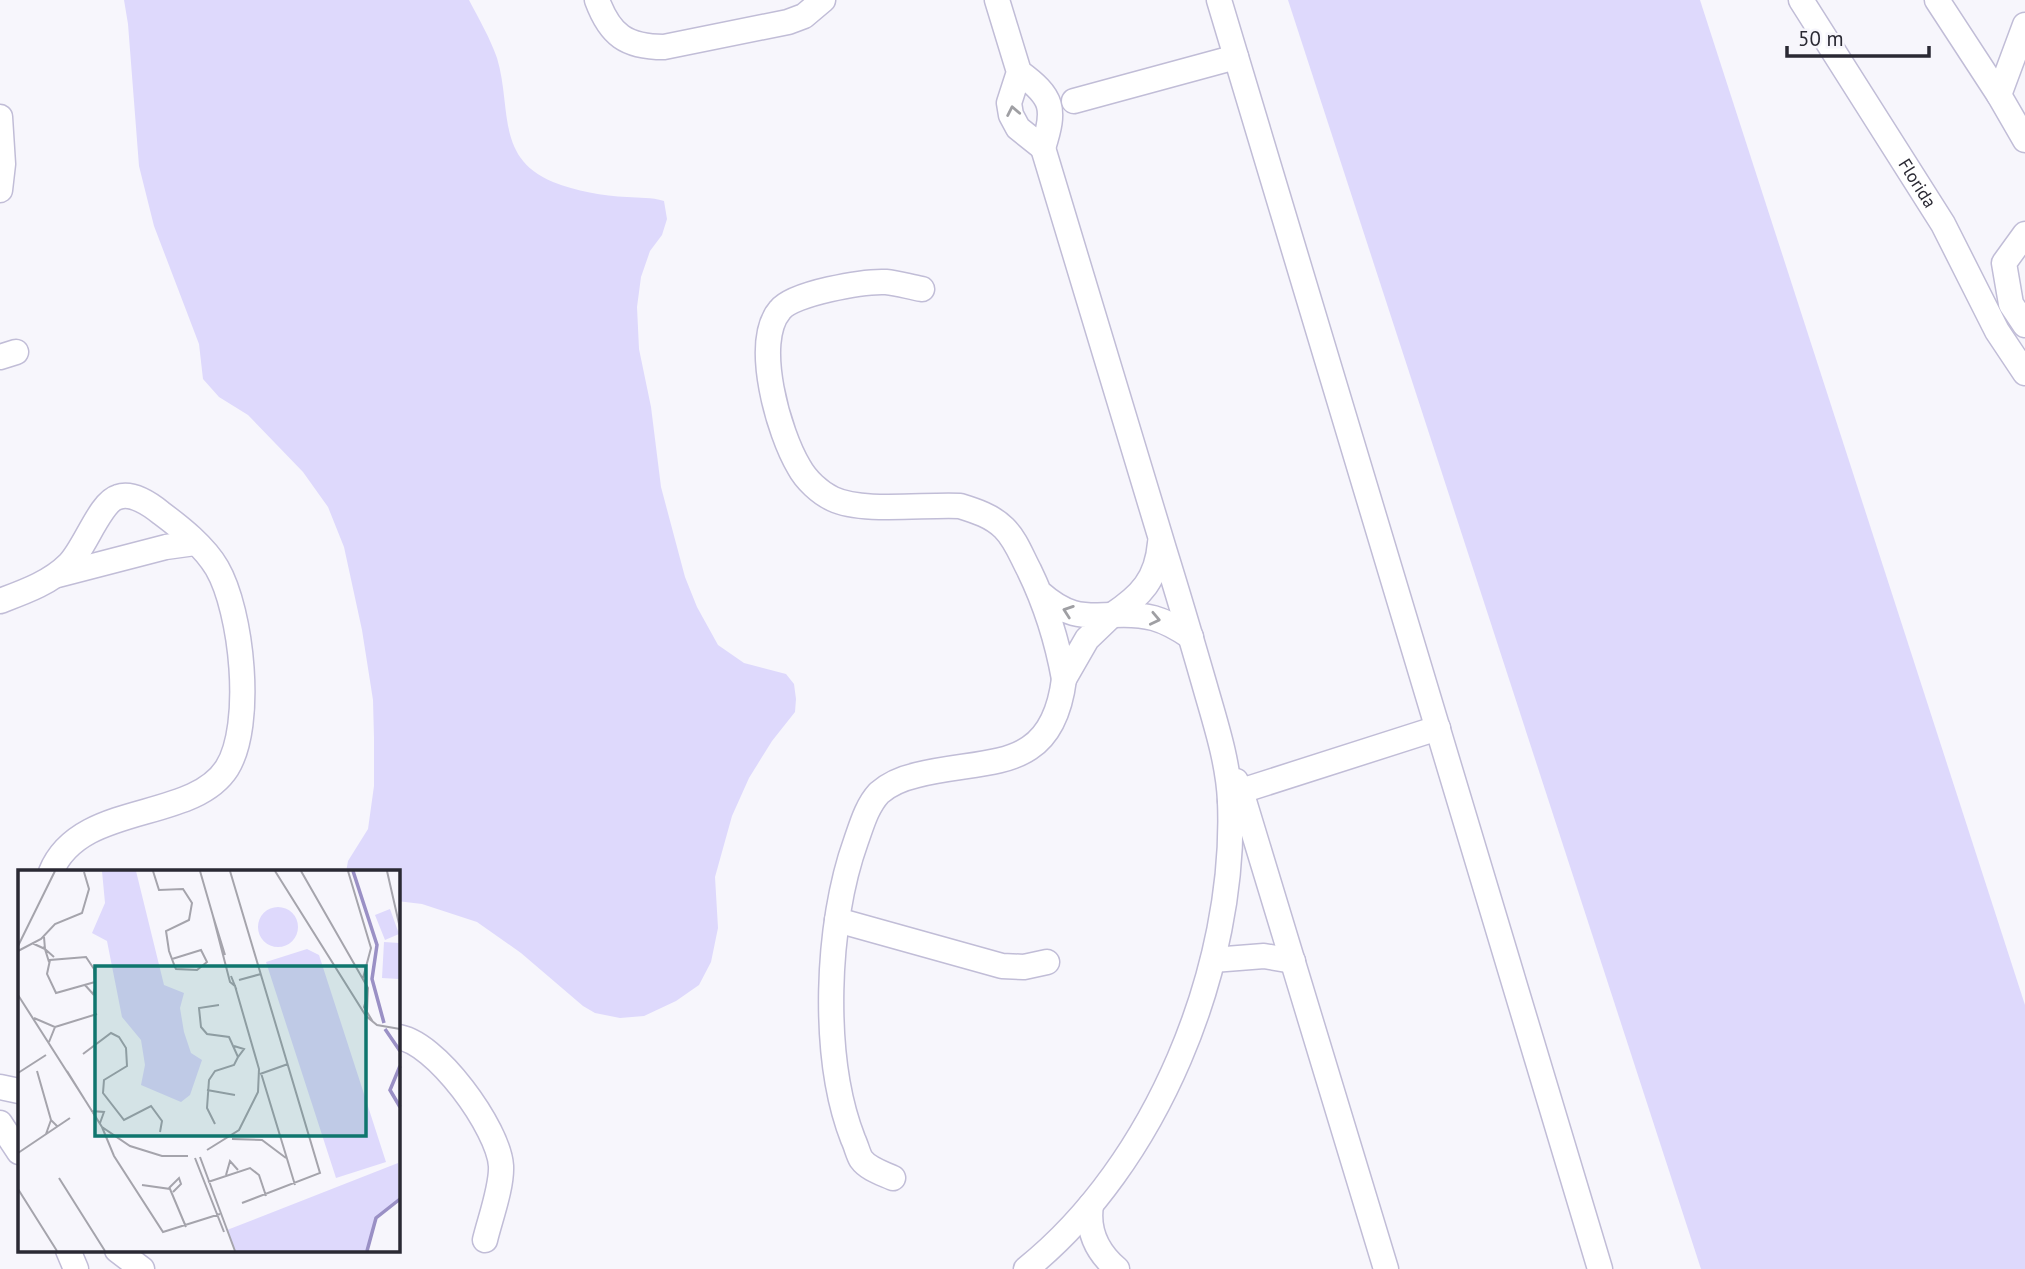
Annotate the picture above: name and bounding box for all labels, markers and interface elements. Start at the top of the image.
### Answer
scale bar [1787,14,1929,58]
text: 50 m [1798,25,1844,52]
one-way arrow [1006,105,1021,117]
street label: Florida [1893,154,1942,212]
one-way arrow [1062,605,1074,619]
one-way arrow [1148,610,1160,625]
inset map [18,870,399,1252]

